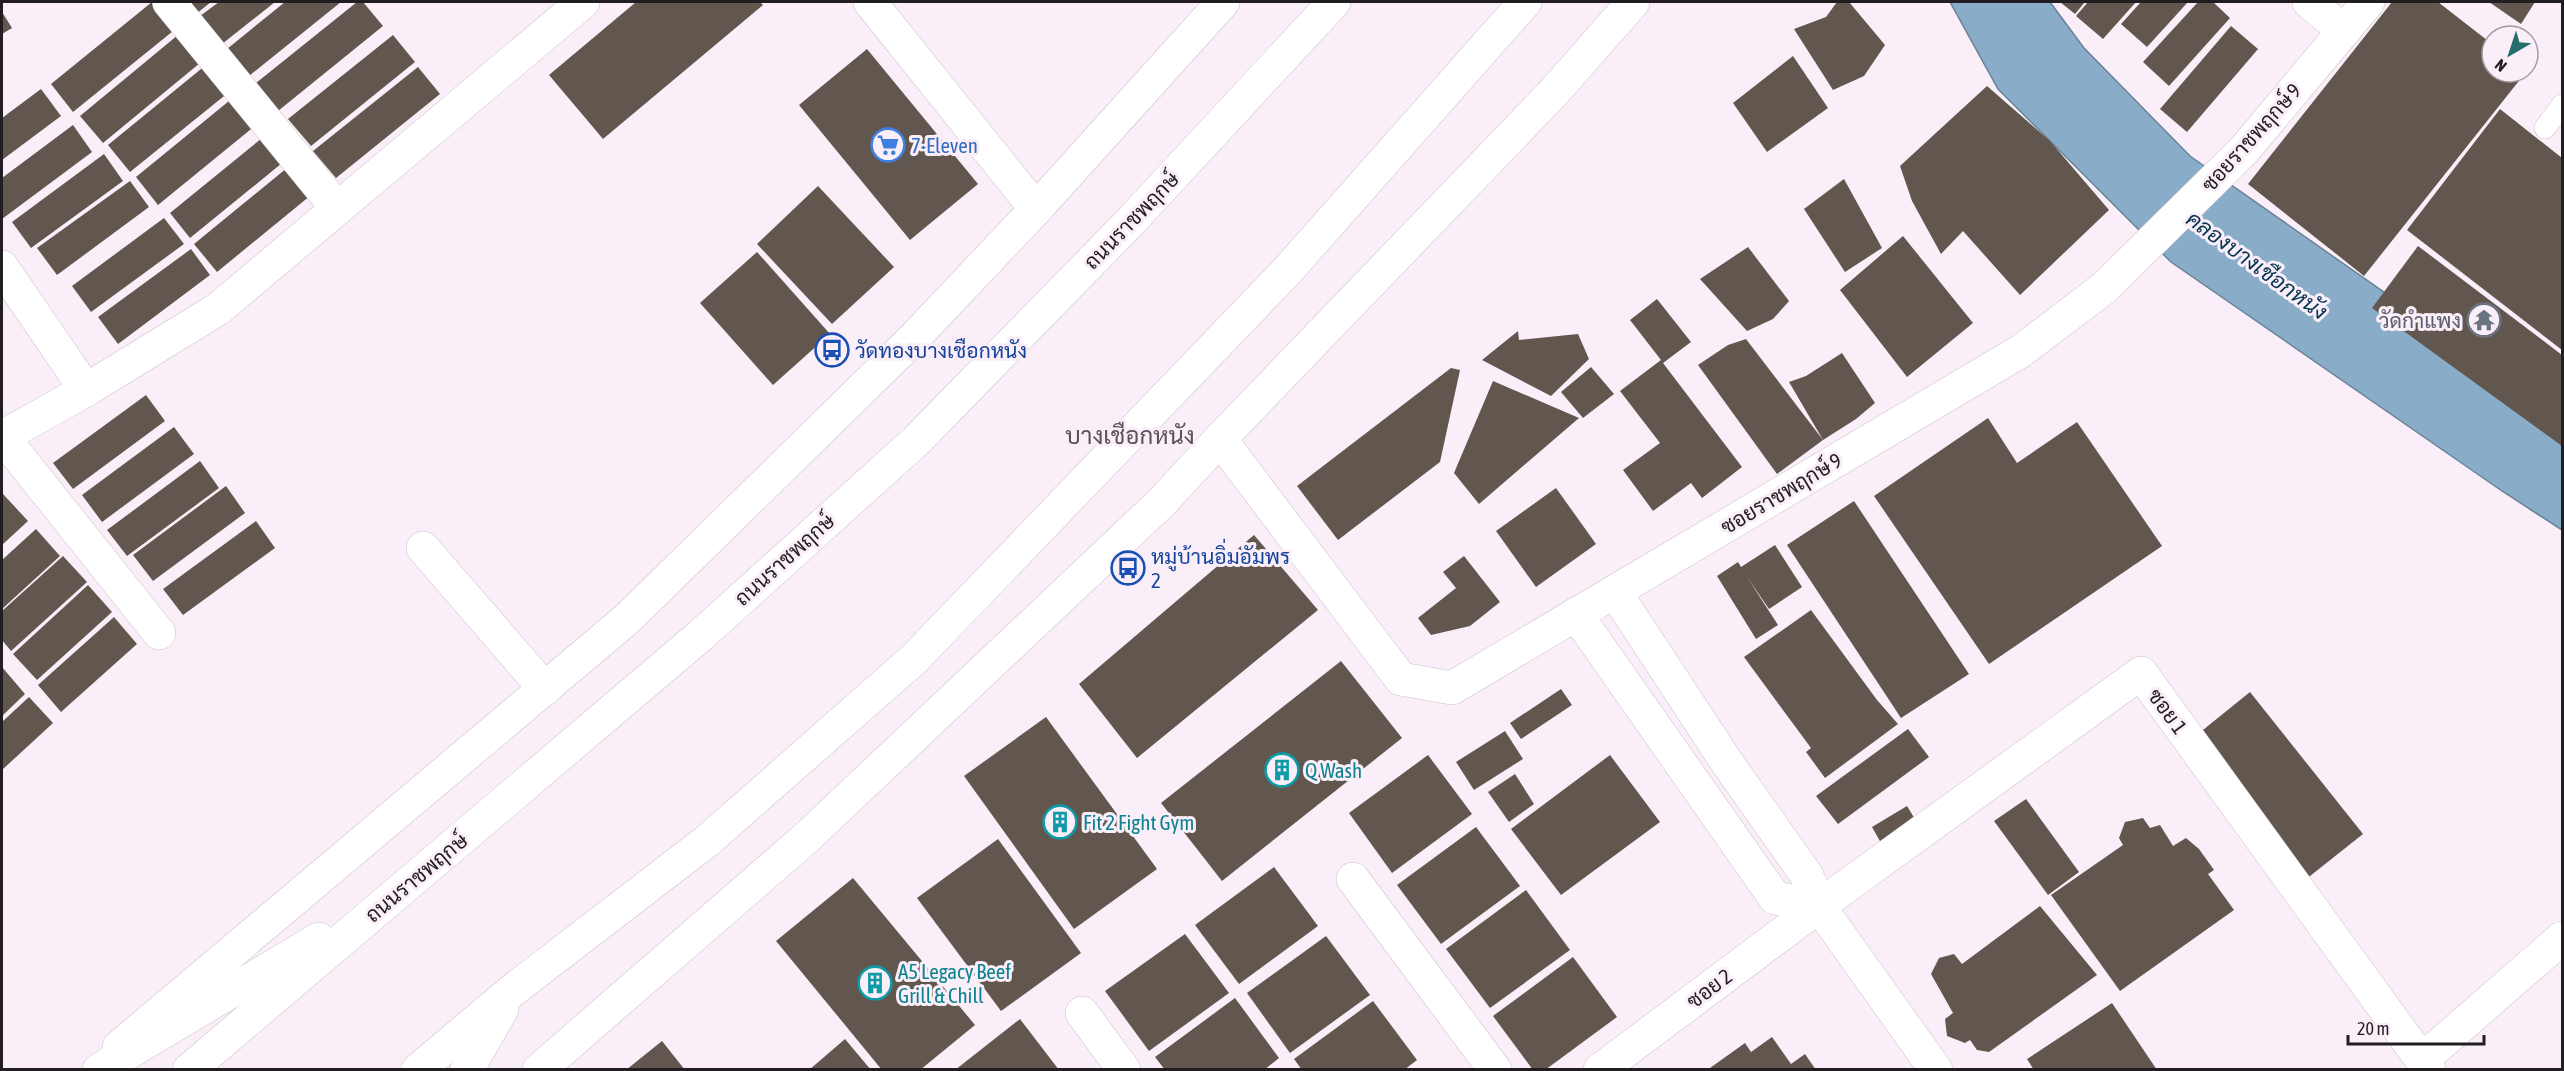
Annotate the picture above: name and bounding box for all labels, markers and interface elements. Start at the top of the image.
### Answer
north arrow [2480,24,2540,84]
text: N [2491,56,2510,76]
street label: ซอยราชพฤกษ์ 9 [2196,77,2306,197]
supermarket icon: 7-Eleven [870,127,906,163]
place label: 7-Eleven [911,133,978,157]
street label: ถนนราชพฤกษ์ [1078,165,1185,274]
water label: คลองบางเชือกหนัง [2182,205,2332,325]
temple icon: วัดกำแพง [2466,302,2502,338]
place label: วัดกำแพง [2379,308,2461,332]
bus stop icon: วัดทองบางเชือกหนัง [814,332,850,368]
place label: วัดทองบางเชือกหนัง [855,337,1027,362]
district label: บางเชือกหนัง [1065,421,1195,449]
street label: ซอยราชพฤกษ์ 9 [1716,447,1846,539]
street label: ถนนราชพฤกษ์ [729,507,840,611]
place label: หมู่บ้านอิ่มอัมพร 2 [1151,538,1290,592]
bus stop icon: หมู่บ้านอิ่มอัมพร 2 [1110,550,1146,586]
street label: ซอย 1 [2144,684,2192,738]
building icon: Q Wash [1264,752,1300,788]
place label: Q Wash [1305,758,1362,782]
building icon: Fit 2 Fight Gym [1042,804,1078,840]
place label: Fit 2 Fight Gym [1083,810,1194,834]
street label: ถนนราชพฤกษ์ [360,826,473,927]
place label: A5 Legacy Beef Grill & Chill [898,959,1011,1007]
street label: ซอย 2 [1682,963,1736,1013]
building icon: A5 Legacy Beef Grill & Chill [857,965,893,1001]
scale bar [2348,1008,2484,1046]
text: 20 m [2357,1018,2389,1039]

